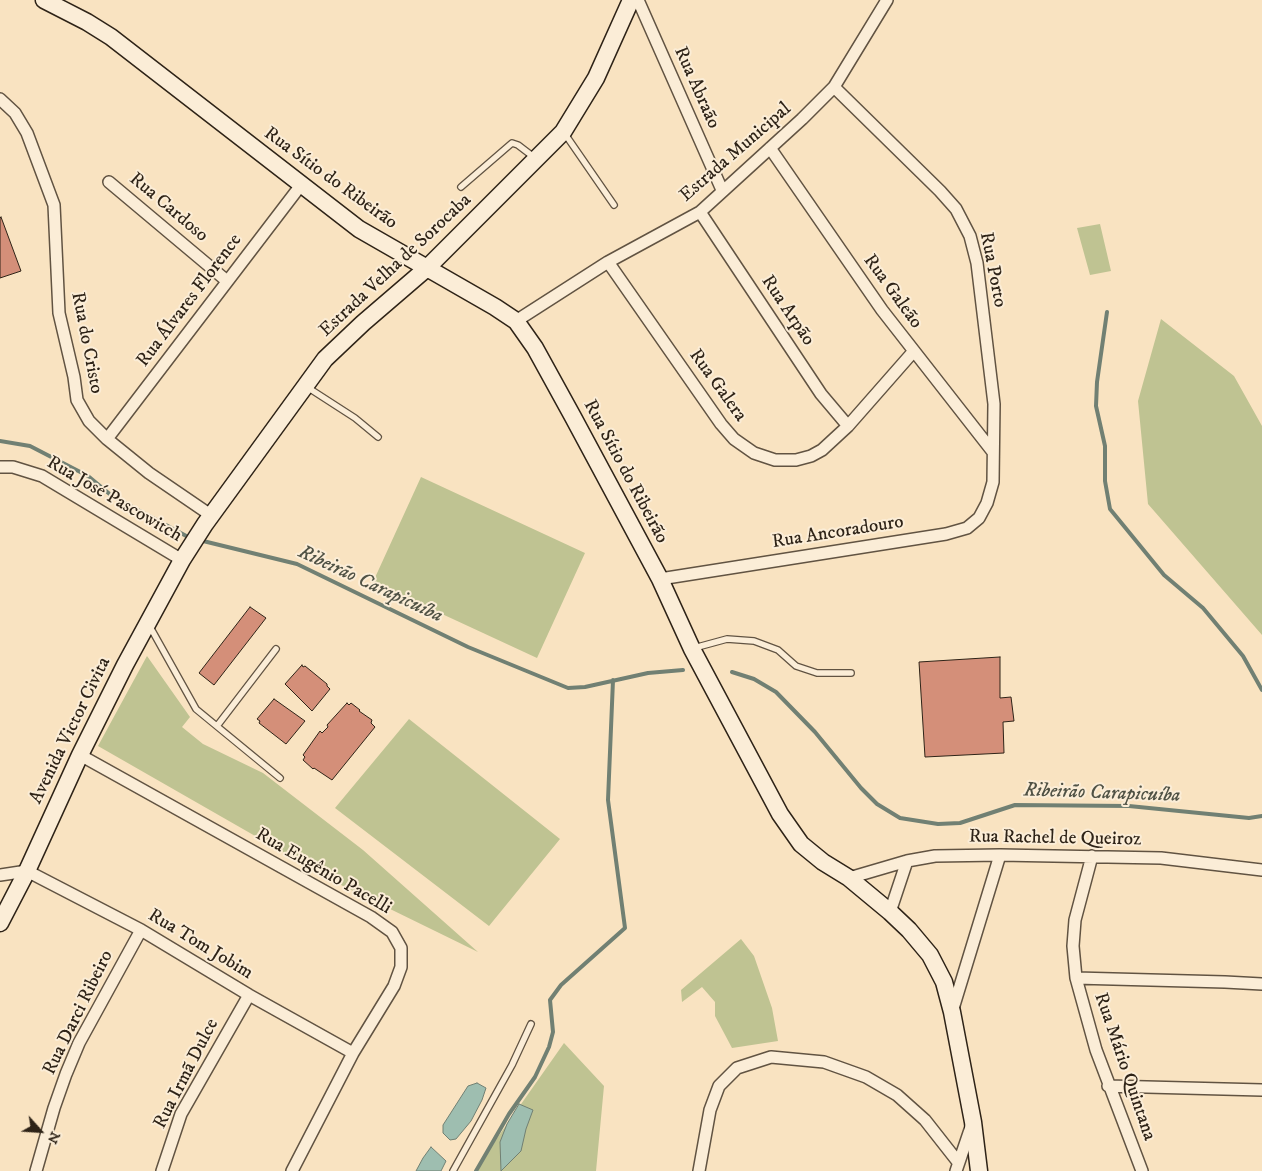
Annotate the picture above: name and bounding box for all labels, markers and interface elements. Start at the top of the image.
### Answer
street label: Rua Abraão [668,43,724,133]
street label: Estrada Municipal [676,98,796,208]
street label: Rua Sítio do Ribeirão [259,123,401,235]
street label: Rua Cardoso [124,168,212,248]
street label: Estrada Velha de Sorocaba [315,190,477,342]
street label: Rua Álvares Florence [133,230,247,372]
street label: Rua Porto [974,230,1010,310]
street label: Rua Galeão [857,250,927,334]
street label: Rua Arpão [755,271,819,351]
street label: Rua do Cristo [65,290,107,396]
street label: Rua Galera [683,345,751,427]
street label: Rua Sítio do Ribeirão [578,396,672,548]
street label: Rua José Pascowitch [42,452,186,548]
street label: Rua Ancoradouro [771,511,905,555]
water label: Ribeirão Carapicuíba [294,541,446,629]
street label: Avenida Victor Civita [26,654,116,808]
water label: Ribeirão Carapicuíba [1023,779,1181,809]
street label: Rua Eugênio Pacelli [251,824,395,920]
street label: Rua Rachel de Queiroz [969,826,1141,852]
street label: Rua Tom Jobim [143,905,257,985]
street label: Rua Darci Ribeiro [39,947,119,1079]
street label: Rua Mário Quintana [1088,990,1160,1144]
street label: Rua Irmã Dulce [150,1015,224,1133]
north arrow [15,1106,65,1156]
text: N [43,1128,64,1147]

